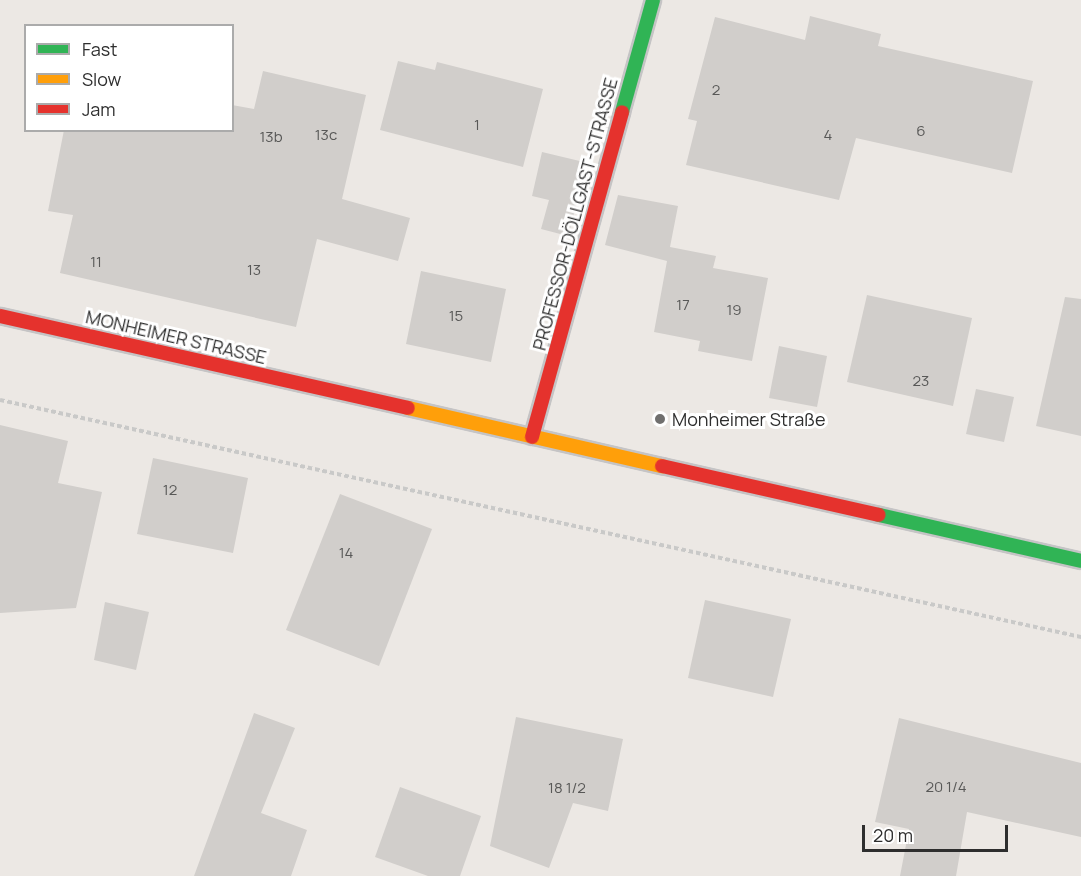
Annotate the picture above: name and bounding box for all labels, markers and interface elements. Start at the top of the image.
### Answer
legend [24,24,234,132]
text: Fast [82,37,117,61]
text: Slow [82,67,121,91]
street label: PROFESSOR-DÖLLGAST-STRASSE [528,75,622,353]
house number: 2 [712,81,720,99]
text: Jam [82,97,116,121]
house number: 1 [474,116,480,134]
house number: 6 [916,122,926,140]
house number: 13c [315,126,337,144]
house number: 4 [824,126,832,144]
house number: 13b [259,128,283,146]
house number: 11 [90,253,102,271]
house number: 13 [247,261,261,279]
house number: 17 [676,296,690,314]
house number: 19 [726,301,742,319]
street label: MONHEIMER STRASSE [84,306,268,368]
house number: 15 [449,307,463,325]
house number: 23 [913,372,929,390]
place label: Monheimer Straße [672,408,825,430]
marker: Monheimer Straße [653,412,667,426]
house number: 12 [163,481,177,499]
house number: 14 [339,544,353,562]
house number: 20 1/4 [925,778,967,796]
house number: 18 1/2 [548,779,586,797]
scale bar [865,813,1010,851]
text: 20 m [873,823,913,847]

